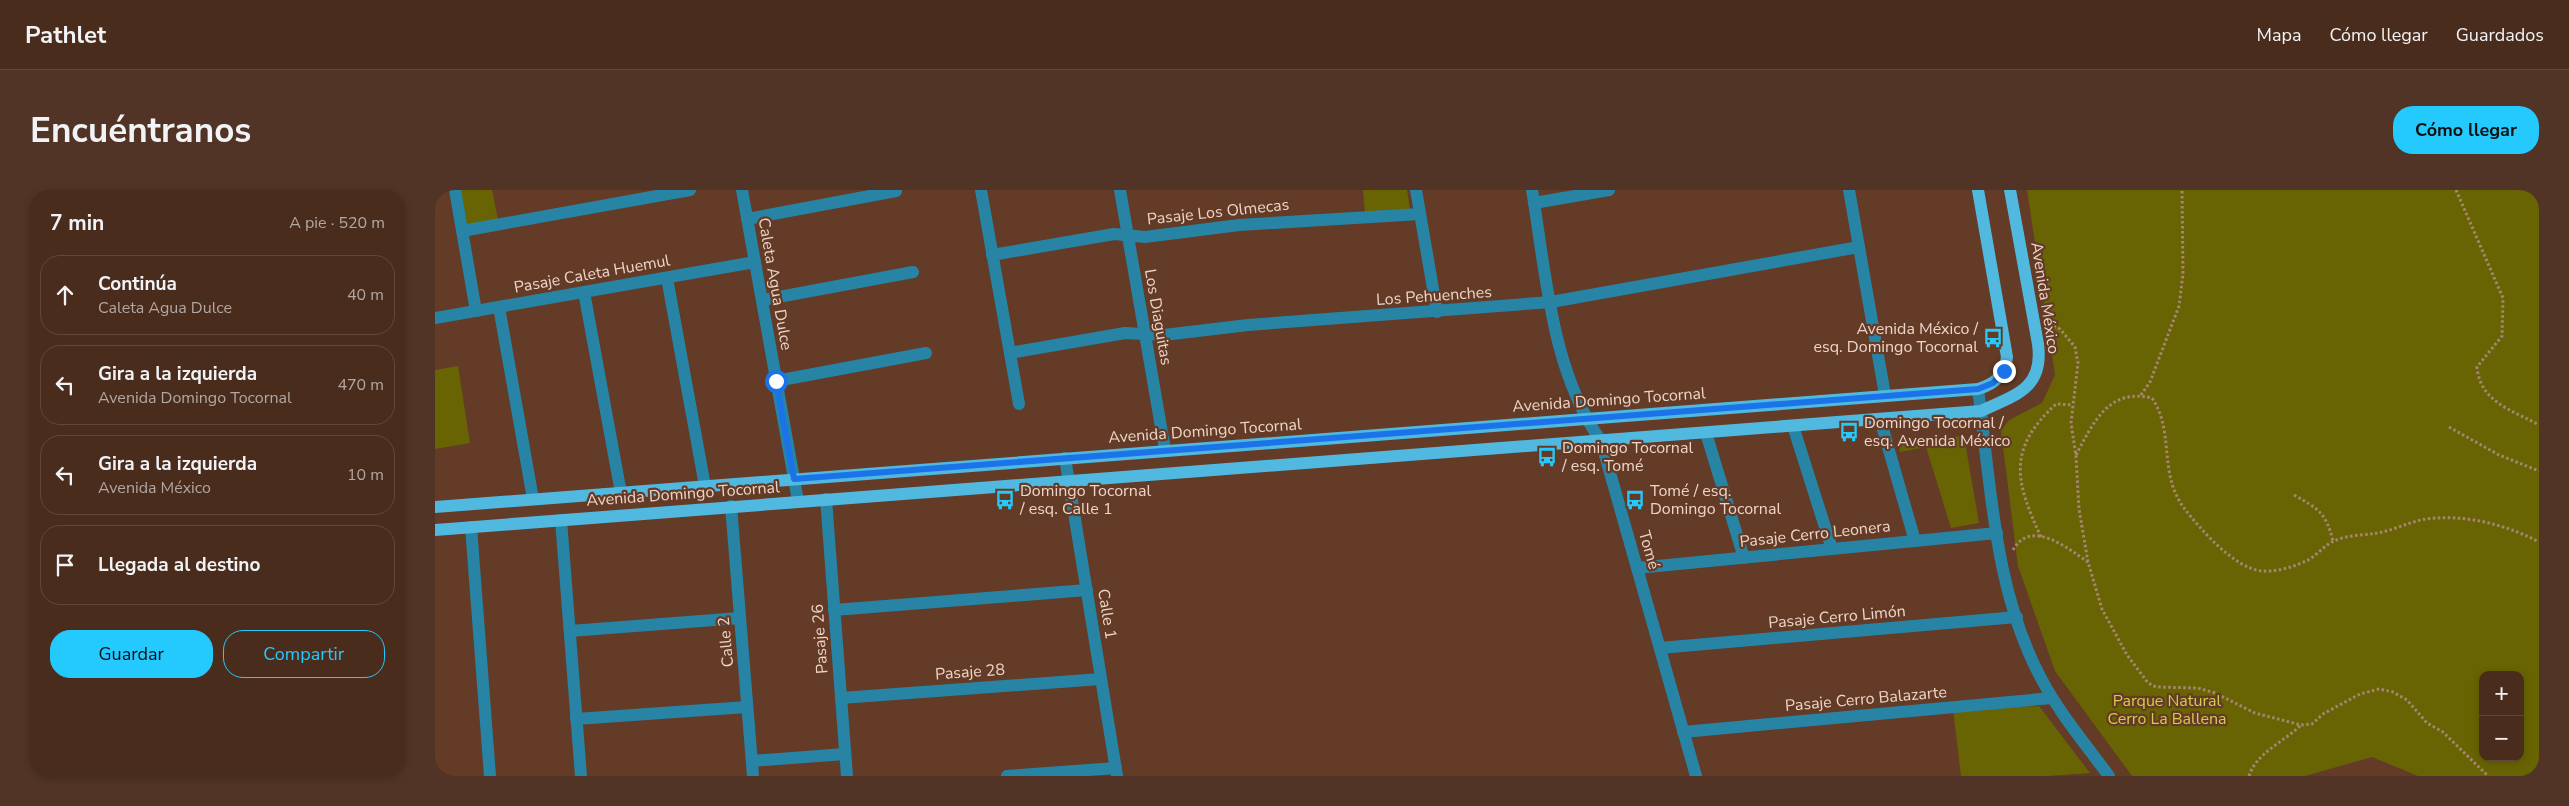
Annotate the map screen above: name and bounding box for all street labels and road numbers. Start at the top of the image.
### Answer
street label: Pasaje Los Olmecas [1146,194,1290,230]
street label: Caleta Agua Dulce [753,216,797,352]
street label: Avenida México [2025,240,2065,356]
street label: Pasaje Caleta Huemul [512,249,672,299]
street label: Los Diaguitas [1139,267,1177,367]
street label: Los Pehuenches [1375,281,1493,311]
street label: Avenida Domingo Tocornal [1512,382,1707,418]
street label: Avenida Domingo Tocornal [1108,413,1303,449]
street label: Avenida Domingo Tocornal [586,476,781,512]
street label: Pasaje Cerro Leonera [1738,515,1892,553]
street label: Tomé [1633,528,1665,572]
street label: Calle 1 [1092,587,1122,641]
street label: Pasaje Cerro Limón [1767,600,1907,634]
street label: Pasaje 26 [807,603,833,675]
street label: Calle 2 [713,616,739,668]
street label: Pasaje 28 [934,659,1006,685]
street label: Pasaje Cerro Balazarte [1784,681,1948,717]

